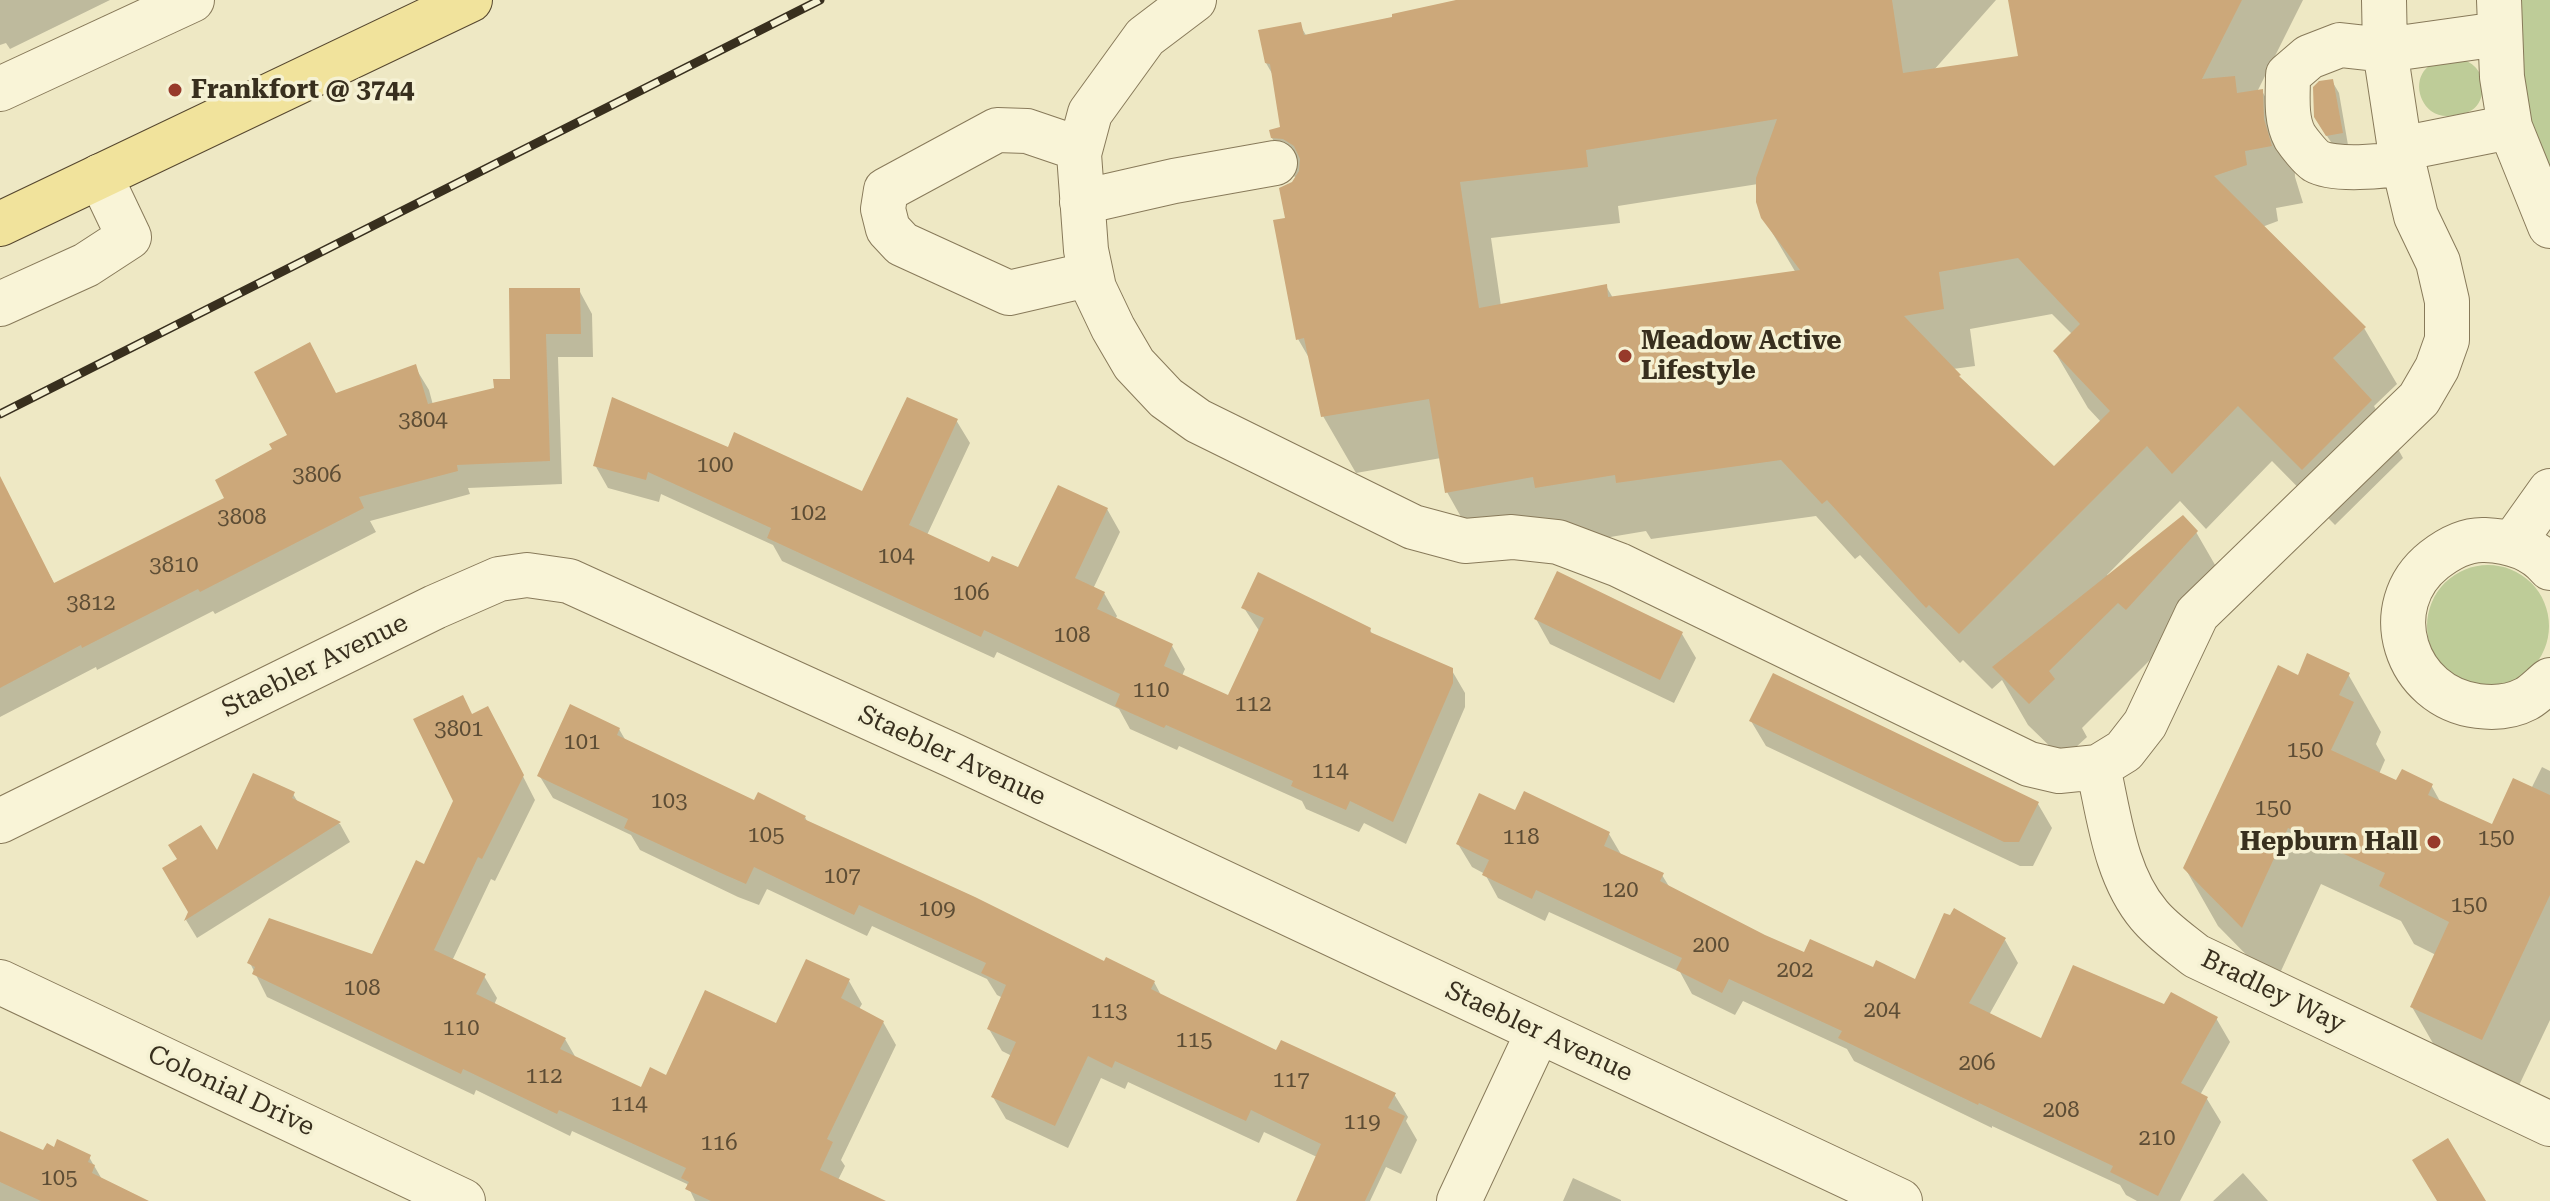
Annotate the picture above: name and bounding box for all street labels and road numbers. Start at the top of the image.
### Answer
street label: Staebler Avenue [217,607,413,725]
street label: Staebler Avenue [853,699,1051,813]
street label: Bradley Way [2196,944,2350,1040]
street label: Staebler Avenue [1440,975,1638,1089]
street label: Colonial Drive [143,1039,319,1143]

